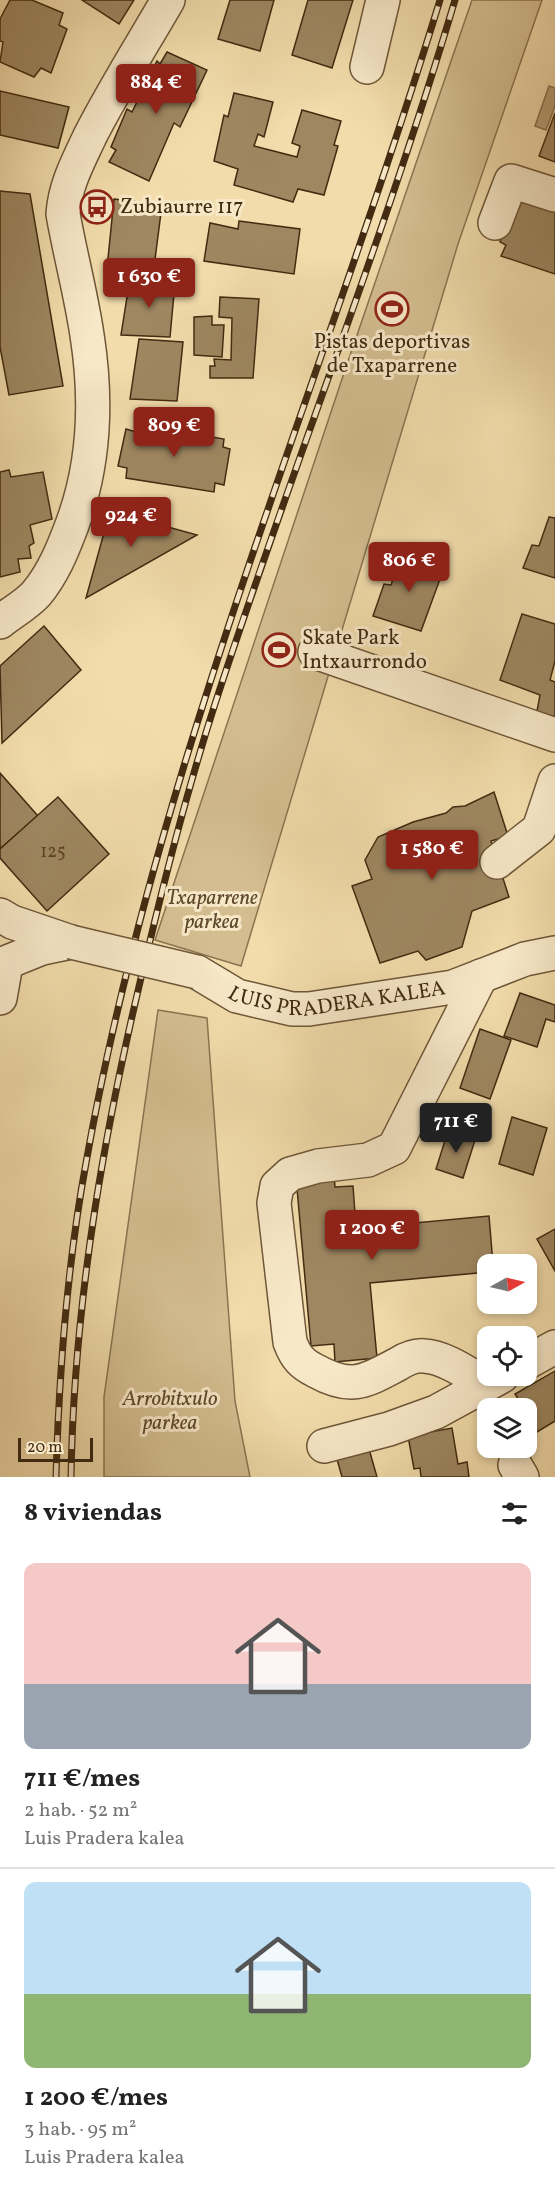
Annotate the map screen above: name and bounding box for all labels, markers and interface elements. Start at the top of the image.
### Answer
pin: 884 € [114,64,198,115]
text: 884 € [130,69,182,97]
bus stop icon: Zubiaurre 117 [79,189,115,225]
place label: Zubiaurre 117 [120,193,243,222]
pin: 1 630 € [94,258,204,309]
text: 1 630 € [117,263,181,291]
sports icon: Pistas deportivas de Txaparrene [374,291,410,327]
place label: Pistas deportivas de Txaparrene [314,328,470,381]
pin: 809 € [132,407,216,458]
text: 809 € [147,412,201,440]
pin: 924 € [89,497,173,548]
text: 924 € [105,502,157,530]
pin: 806 € [367,542,451,593]
text: 806 € [382,547,436,575]
place label: Skate Park Intxaurrondo [302,624,427,677]
sports icon: Skate Park Intxaurrondo [261,632,297,668]
pin: 1 580 € [377,830,487,881]
text: 1 580 € [400,835,464,863]
house number: 125 [40,840,66,865]
park label: Txaparrene parkea [166,884,258,937]
street label: LUIS PRADERA KALEA [222,974,448,1024]
pin: 711 € [414,1103,498,1154]
text: 711 € [434,1108,478,1136]
pin: 1 200 € [317,1210,427,1261]
text: 1 200 € [339,1215,405,1243]
north arrow [477,1254,537,1314]
map controls [477,1254,537,1458]
button: locate [477,1326,537,1386]
park label: Arrobitxulo parkea [122,1385,218,1438]
button: layers [477,1398,537,1458]
scale bar [18,1435,93,1462]
text: 20 m [27,1437,62,1459]
text: 8 viviendas [24,1495,162,1531]
icon: filters [498,1497,531,1530]
icon: home [224,1602,332,1710]
text: 711 €/mes [24,1761,140,1797]
text: 2 hab. · 52 m² [24,1797,137,1825]
text: Luis Pradera kalea [24,1825,184,1853]
icon: home [224,1921,332,2029]
text: 1 200 €/mes [24,2080,168,2116]
text: 3 hab. · 95 m² [24,2116,136,2144]
text: Luis Pradera kalea [24,2144,184,2172]

